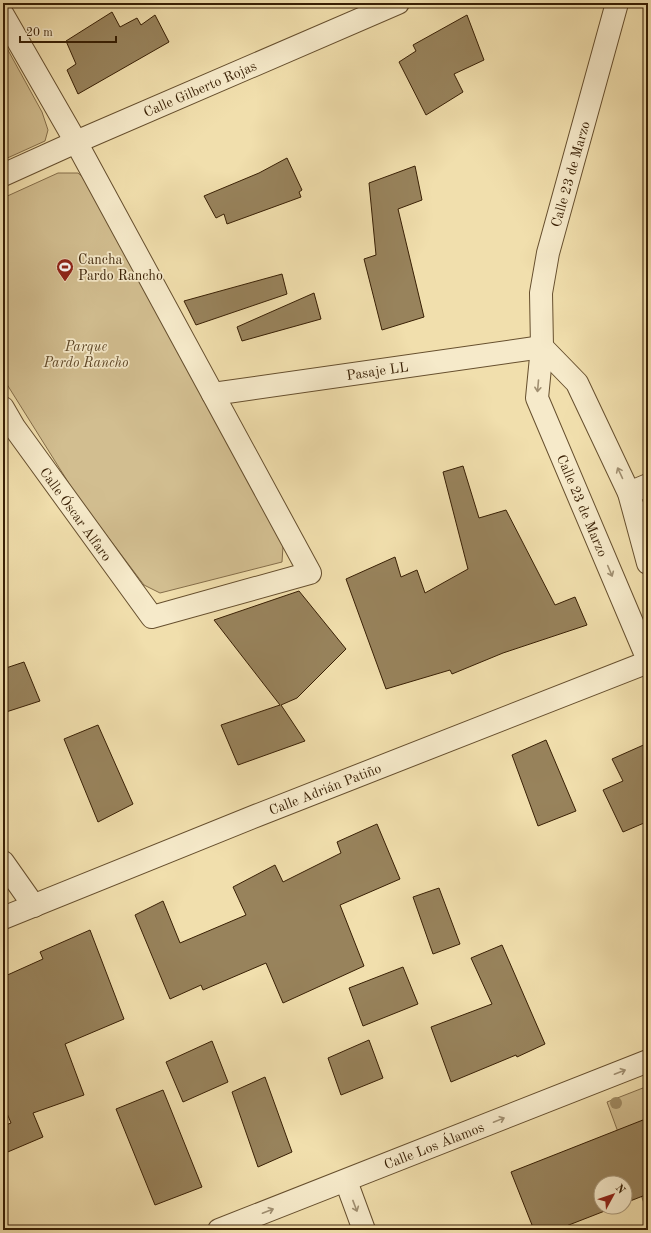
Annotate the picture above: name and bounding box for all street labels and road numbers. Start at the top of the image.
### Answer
street label: Calle Gilberto Rojas [142,59,259,120]
street label: Calle 23 de Marzo [549,120,593,229]
street label: Pasaje LL [346,360,409,383]
street label: Calle 23 de Marzo [554,453,609,559]
street label: Calle Óscar Alfaro [37,463,117,564]
street label: Calle Adrián Patiño [267,761,383,818]
street label: Calle Los Álamos [382,1120,486,1172]

